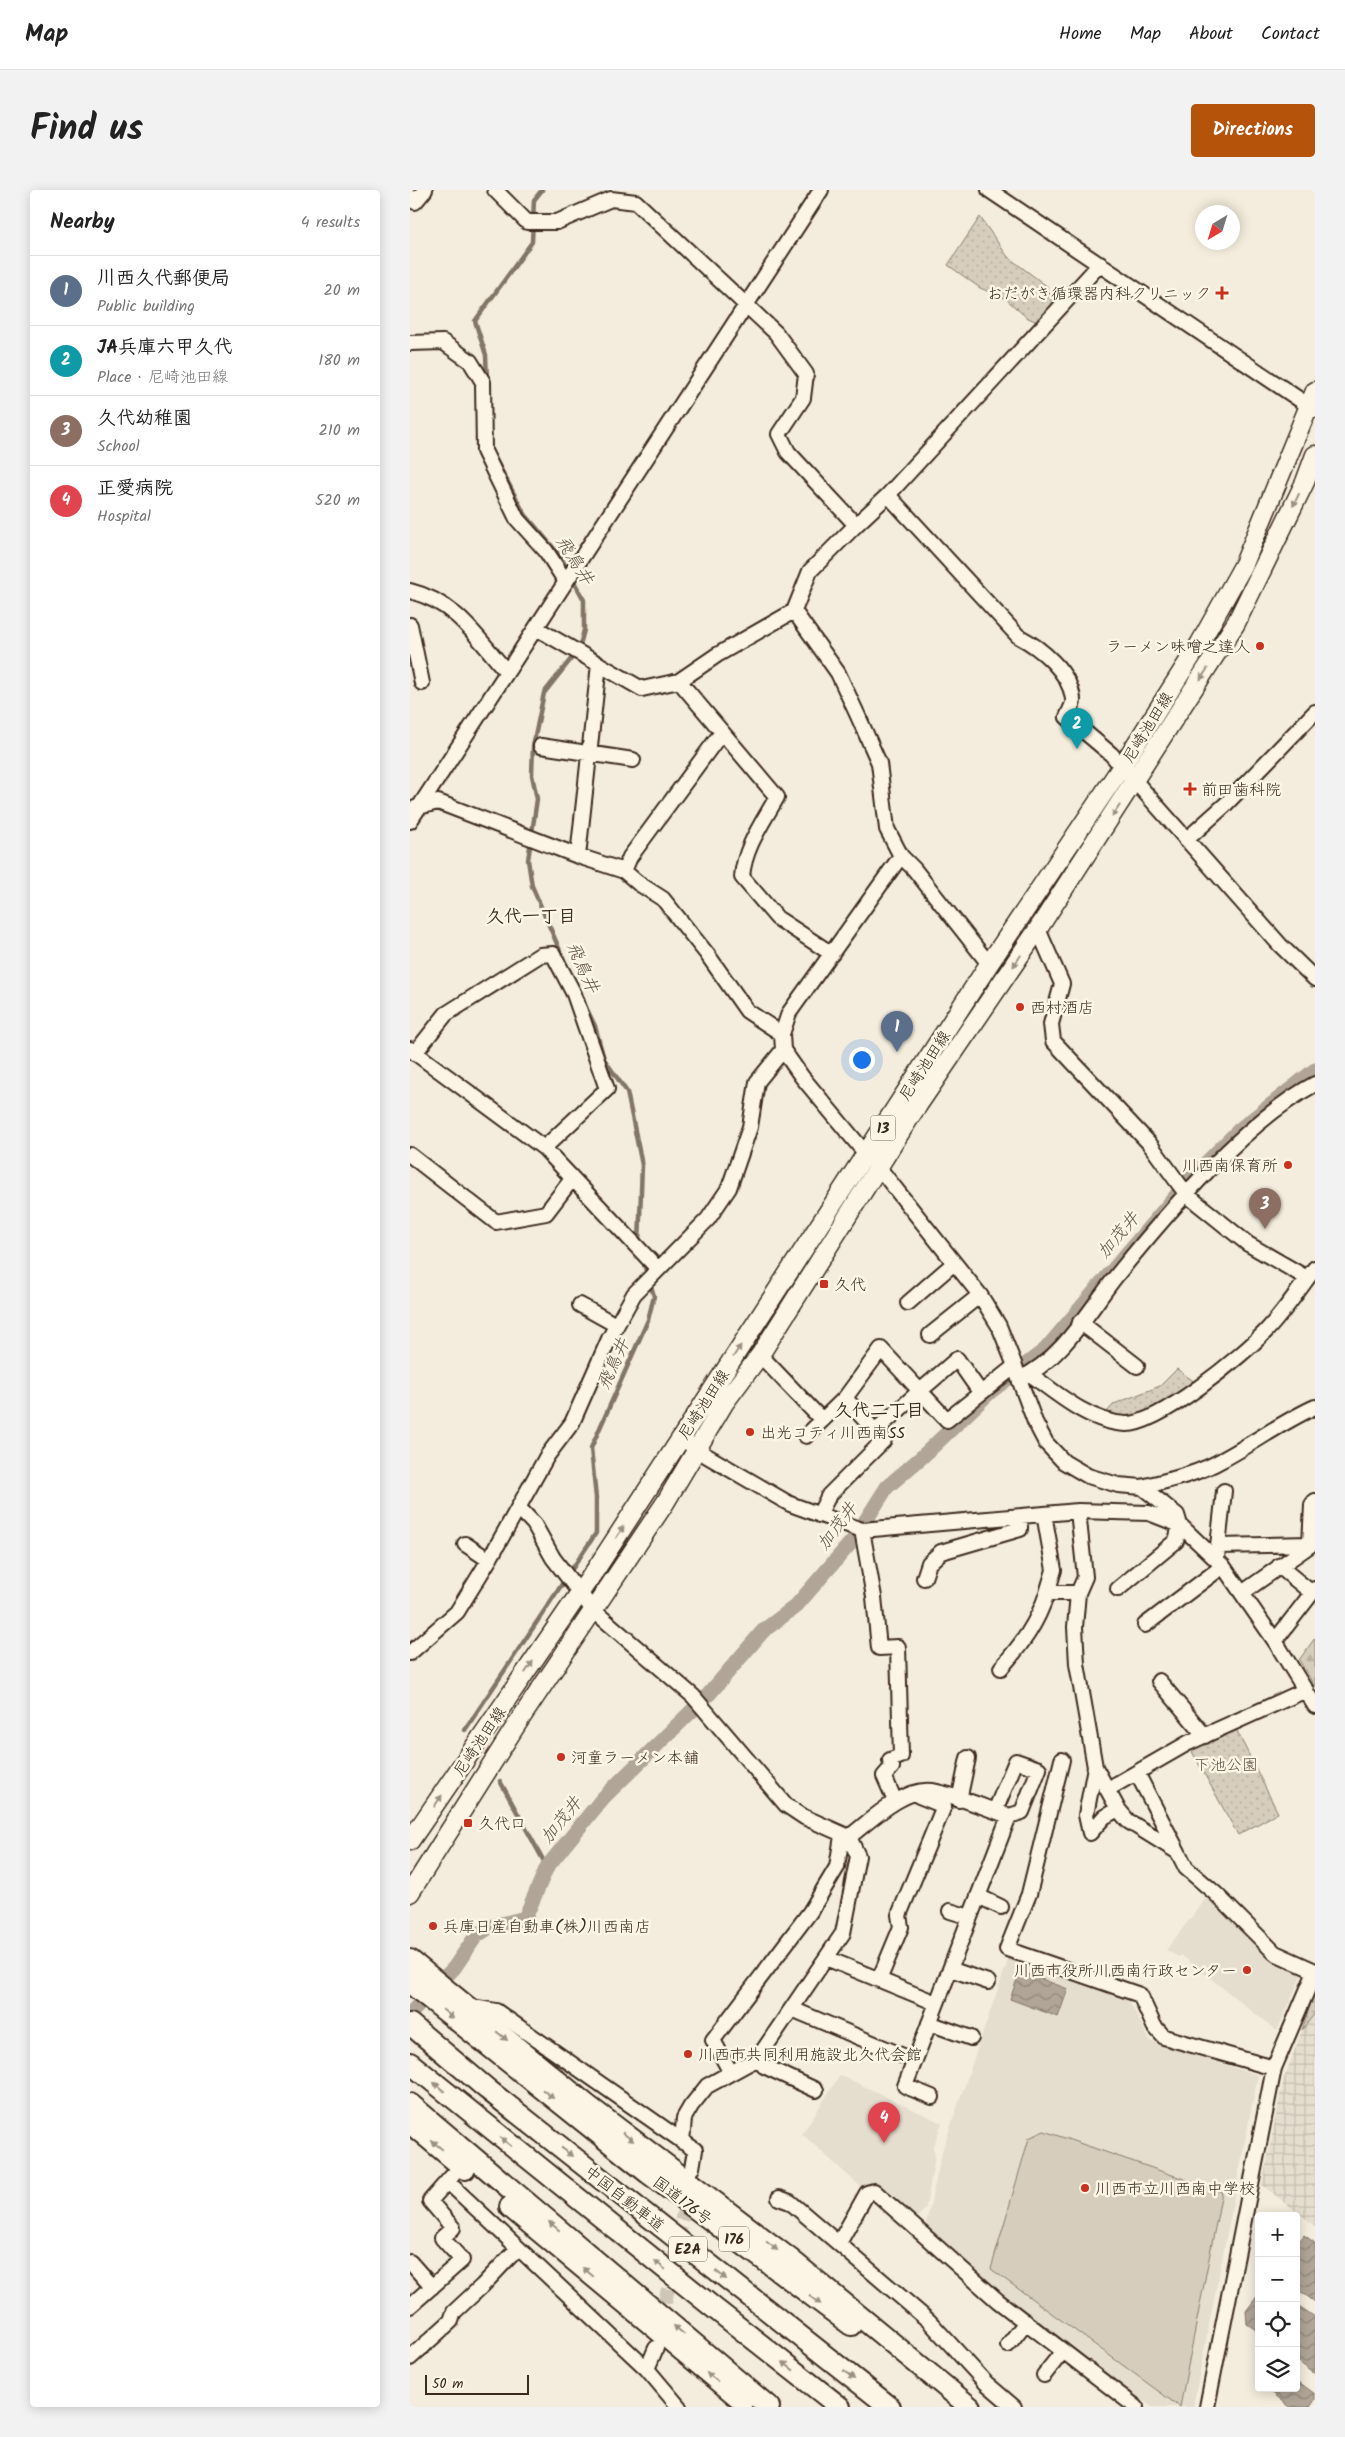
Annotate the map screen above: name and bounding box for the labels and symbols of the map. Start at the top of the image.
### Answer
north arrow [1195,205,1240,250]
place label: おだがき循環器内科クリニック [987,282,1211,307]
marker: おだがき循環器内科クリニック [1215,286,1229,300]
one-way arrow [1292,493,1300,507]
water label: 飛鳥井 [547,530,601,592]
place label: ラーメン味噌之達人 [1106,635,1250,660]
marker: ラーメン味噌之達人 [1254,640,1266,652]
one-way arrow [1199,668,1208,681]
street label: 尼崎池田線 [1116,687,1180,768]
pin: 2 [1061,708,1093,749]
place label: 前田歯科院 [1201,778,1281,803]
marker: 前田歯科院 [1183,782,1197,796]
one-way arrow [1111,804,1121,818]
district label: 久代一丁目 [486,903,576,932]
water label: 飛鳥井 [557,937,606,999]
one-way arrow [1012,955,1022,968]
place label: 西村酒店 [1030,996,1094,1021]
marker: 西村酒店 [1014,1001,1026,1013]
pin: 1 [881,1011,913,1052]
street label: 尼崎池田線 [893,1025,958,1106]
your location [849,1047,875,1073]
road number: 13 [870,1116,896,1140]
place label: 川西南保育所 [1182,1154,1278,1179]
marker: 川西南保育所 [1282,1159,1294,1171]
pin: 3 [1249,1188,1281,1229]
water label: 加茂井 [1091,1205,1148,1266]
place label: 久代 [834,1273,866,1298]
marker: 久代 [818,1278,830,1290]
water label: 飛鳥井 [590,1333,639,1395]
one-way arrow [732,1345,742,1358]
street label: 尼崎池田線 [672,1364,737,1445]
district label: 久代二丁目 [834,1397,924,1426]
place label: 出光コティ川西南SS [760,1421,905,1446]
marker: 出光コティ川西南SS [744,1426,756,1438]
water label: 加茂井 [810,1496,867,1557]
one-way arrow [615,1525,625,1539]
one-way arrow [525,1660,534,1673]
street label: 尼崎池田線 [448,1702,513,1782]
place label: 河童ラーメン本舗 [571,1746,699,1771]
marker: 河童ラーメン本舗 [555,1751,567,1763]
park label: 下池公園 [1194,1753,1258,1778]
water label: 加茂井 [534,1790,591,1851]
one-way arrow [433,1794,443,1808]
place label: 久代口 [478,1812,526,1837]
marker: 久代口 [462,1817,474,1829]
place label: 兵庫日産自動車(株)川西南店 [443,1915,651,1940]
marker: 兵庫日産自動車(株)川西南店 [427,1920,439,1932]
place label: 川西市役所川西南行政センター [1014,1959,1237,1984]
marker: 川西市役所川西南行政センター [1241,1964,1253,1976]
one-way arrow [441,2009,454,2020]
one-way arrow [495,2030,508,2041]
place label: 川西市共同利用施設北久代会館 [698,2043,922,2068]
marker: 川西市共同利用施設北久代会館 [682,2048,694,2060]
one-way arrow [433,2082,445,2093]
one-way arrow [541,2089,554,2100]
pin: 4 [868,2102,900,2143]
one-way arrow [622,2132,635,2143]
one-way arrow [500,2136,513,2147]
one-way arrow [430,2140,443,2151]
one-way arrow [560,2147,573,2158]
street label: 中国自動車道 [579,2160,670,2239]
street label: 国道176号 [647,2170,717,2232]
place label: 川西市立川西南中学校 [1095,2177,1255,2202]
marker: 川西市立川西南中学校 [1079,2182,1091,2194]
one-way arrow [548,2220,561,2231]
road number: 176 [719,2226,749,2252]
road number: E2A [669,2236,707,2262]
one-way arrow [765,2241,779,2251]
one-way arrow [654,2260,667,2271]
one-way arrow [581,2267,594,2278]
one-way arrow [714,2270,728,2280]
one-way arrow [808,2295,822,2305]
one-way arrow [673,2325,686,2336]
one-way arrow [782,2361,795,2372]
one-way arrow [842,2370,855,2381]
scale bar [425,2372,529,2395]
one-way arrow [705,2372,719,2382]

